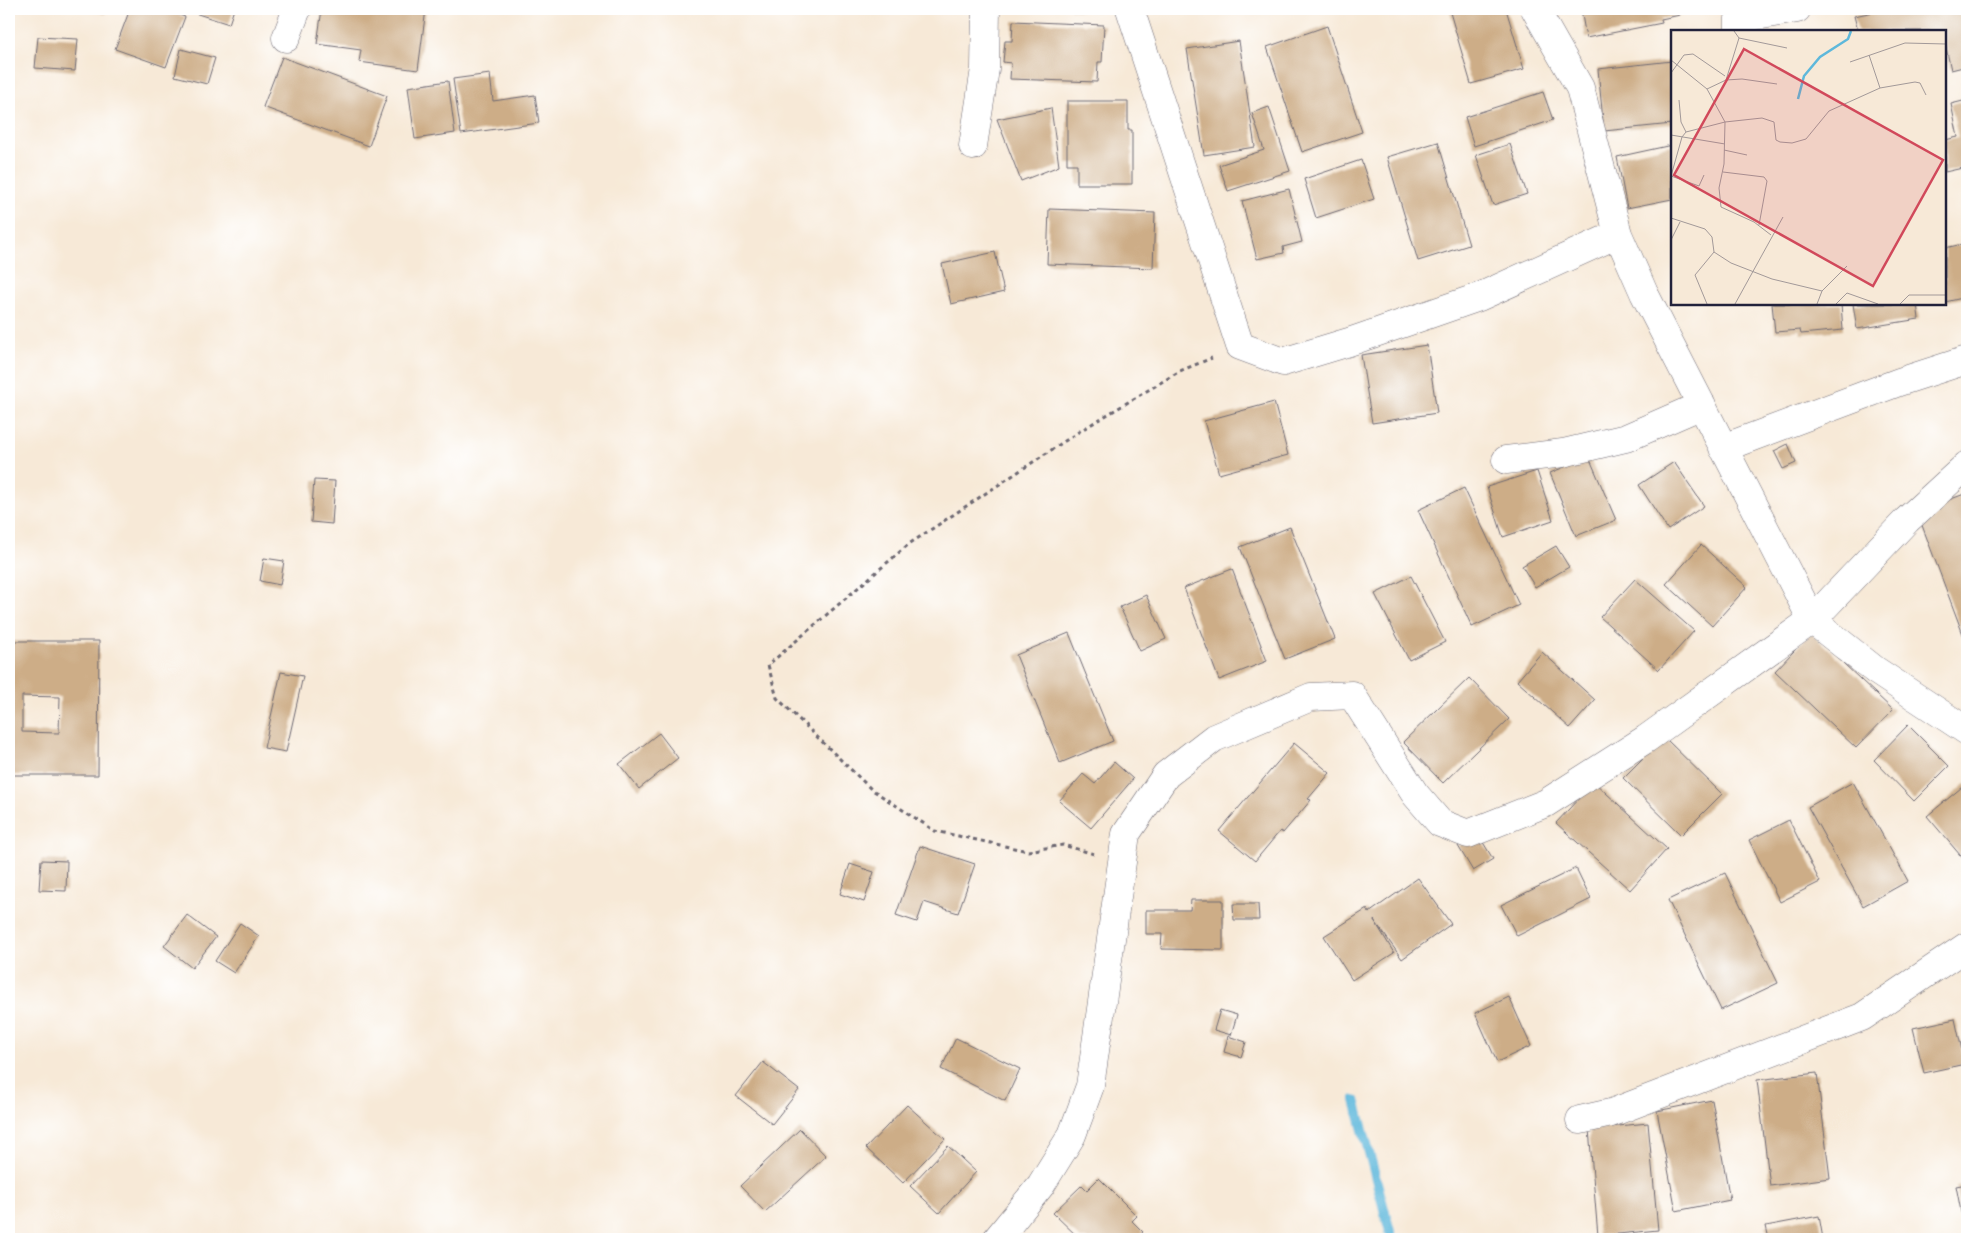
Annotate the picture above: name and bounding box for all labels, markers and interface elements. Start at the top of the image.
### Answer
inset map [1671,30,1946,305]

